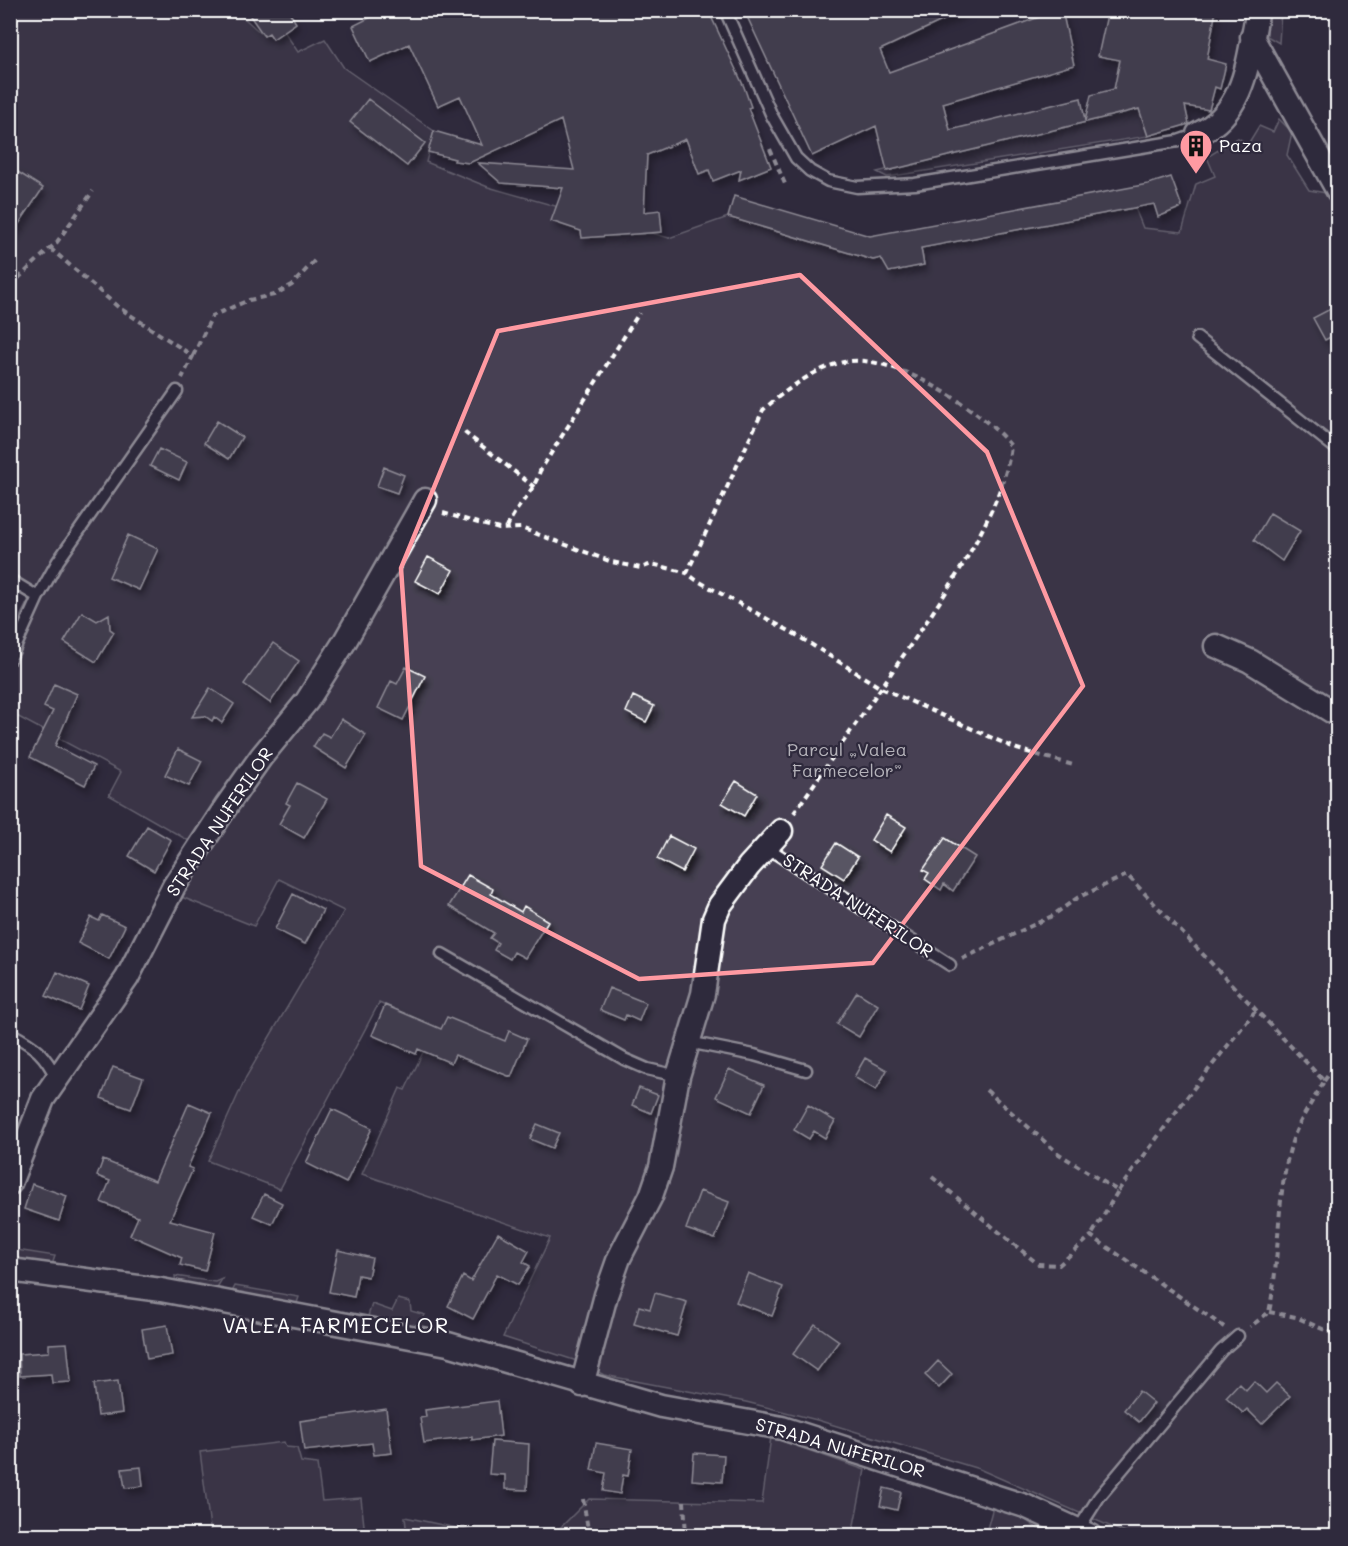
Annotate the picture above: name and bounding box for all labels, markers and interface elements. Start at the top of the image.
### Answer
building icon: Paza [1178,128,1214,175]
place label: Paza [1219,133,1262,157]
park label: Parcul „Valea Farmecelor” [787,737,907,782]
street label: STRADA NUFERILOR [160,742,278,901]
street label: STRADA NUFERILOR [779,847,939,963]
district label: VALEA FARMECELOR [222,1311,450,1338]
street label: STRADA NUFERILOR [753,1411,928,1483]

